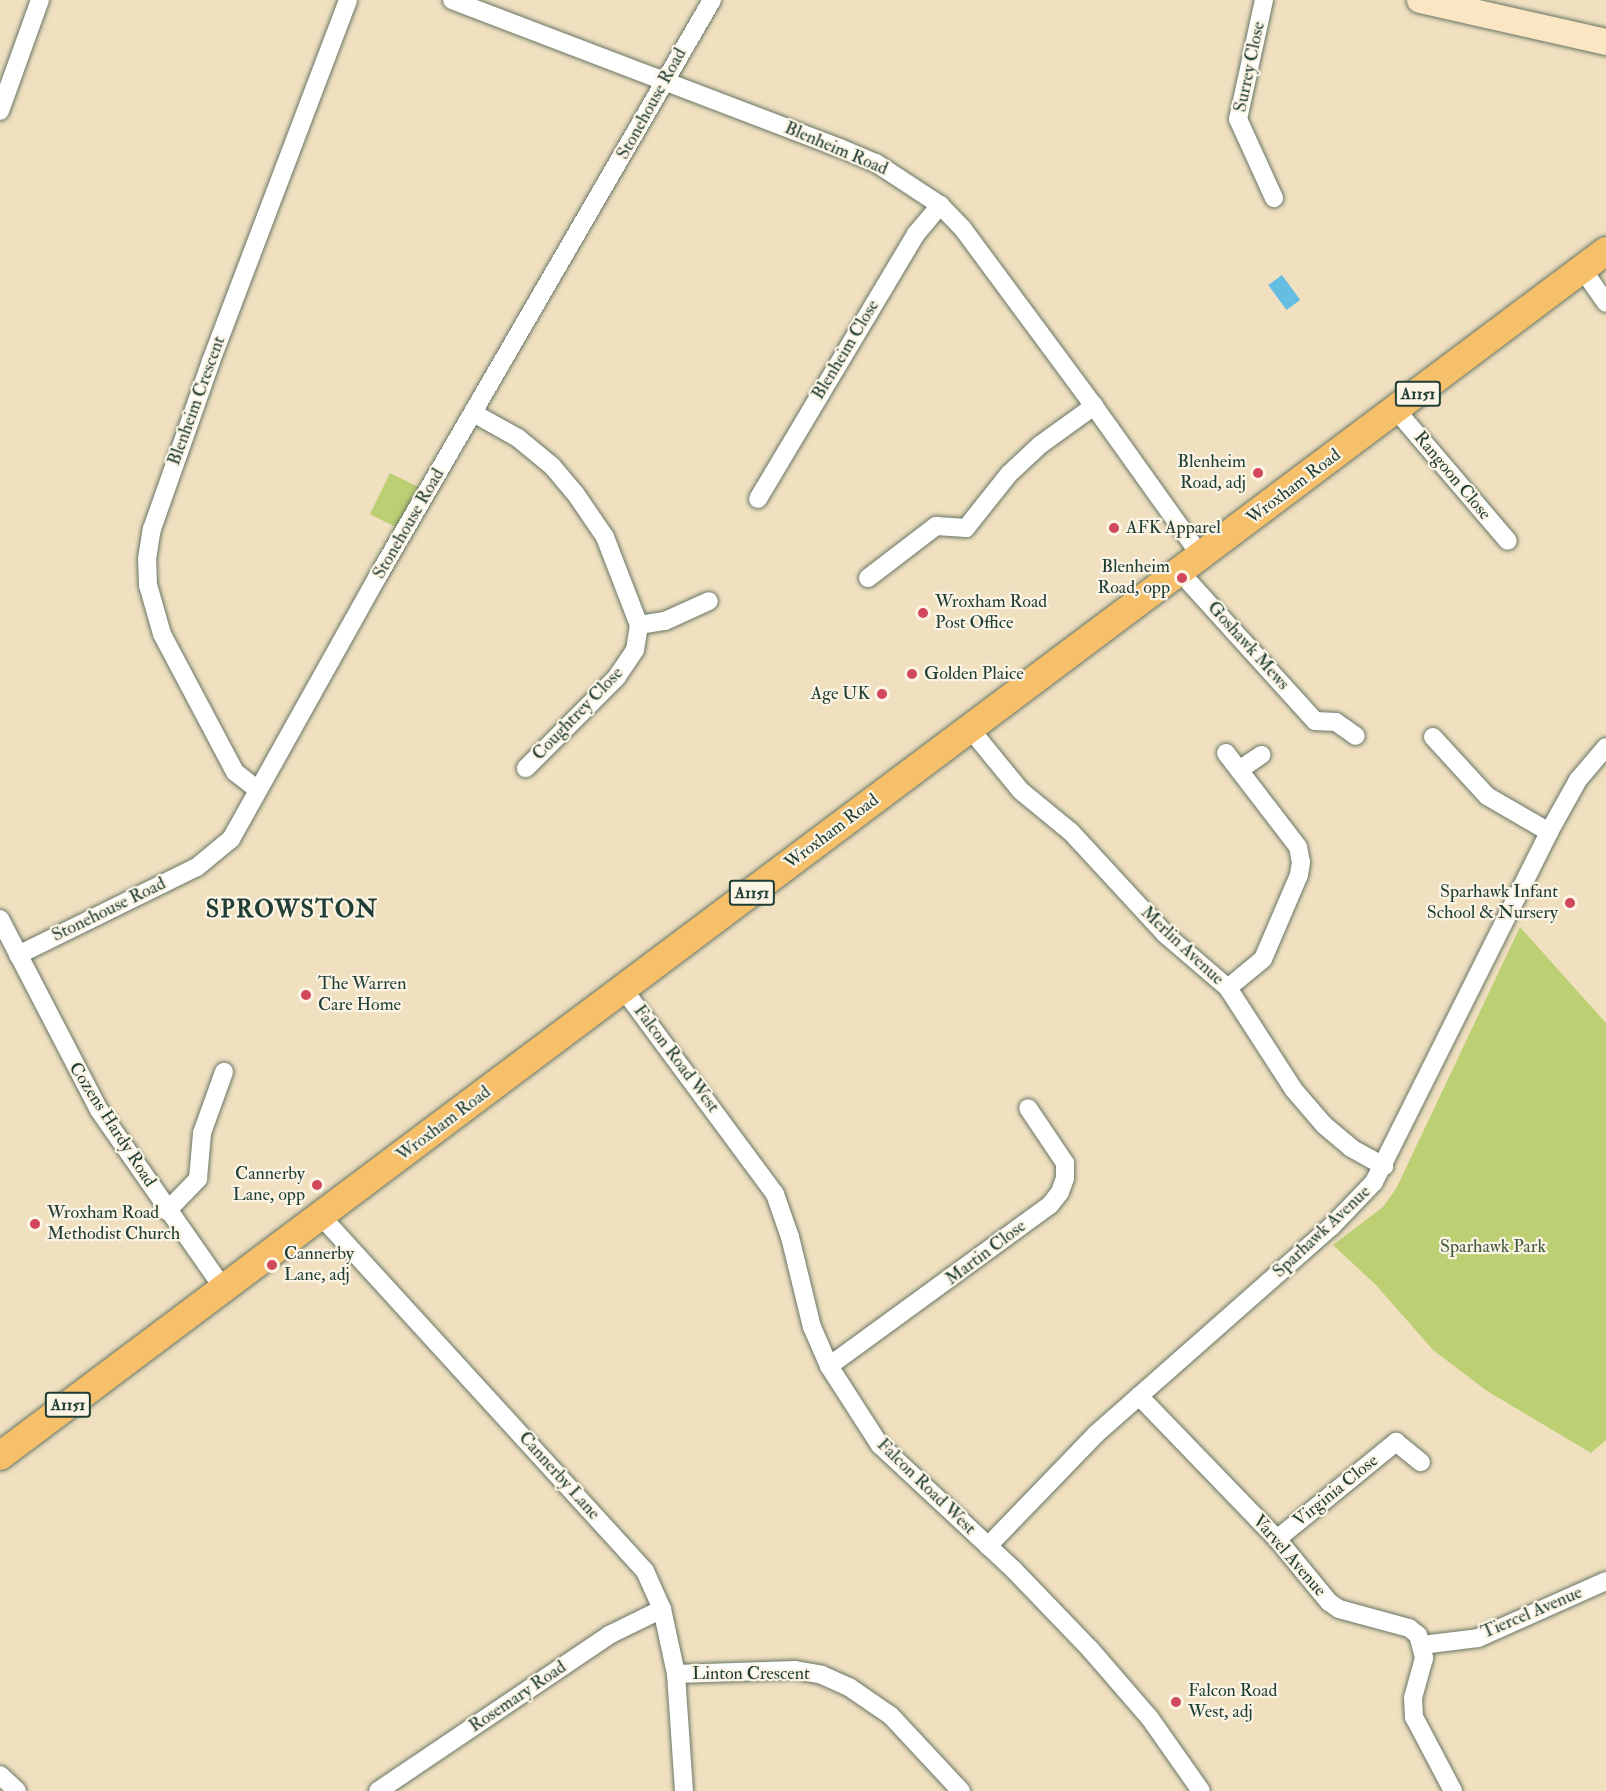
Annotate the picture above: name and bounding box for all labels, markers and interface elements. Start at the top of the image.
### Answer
street label: Surrey Close [1230,20,1270,114]
street label: Stonehouse Road [613,45,691,163]
street label: Blenheim Road [781,118,891,180]
street label: Blenheim Close [808,296,884,404]
street label: Blenheim Crescent [164,334,230,468]
road number: A1151 [1394,381,1442,407]
street label: Rangoon Close [1409,427,1495,525]
street label: Wroxham Road [1243,445,1345,529]
place label: Blenheim Road, adj [1177,452,1246,494]
street label: Stonehouse Road [369,465,449,583]
marker: Blenheim Road, adj [1251,466,1265,480]
place label: AFK Apparel [1126,517,1221,539]
marker: AFK Apparel [1107,521,1121,535]
place label: Blenheim Road, opp [1097,557,1170,600]
marker: Blenheim Road, opp [1175,571,1189,585]
place label: Wroxham Road Post Office [935,592,1047,634]
street label: Goshawk Mews [1203,597,1293,695]
marker: Wroxham Road Post Office [916,606,930,620]
street label: Coughtrey Close [528,663,628,765]
place label: Golden Plaice [924,663,1024,685]
marker: Golden Plaice [905,667,919,681]
place label: Age UK [811,683,870,705]
marker: Age UK [875,687,889,701]
street label: Wroxham Road [781,790,883,874]
street label: Stonehouse Road [49,873,169,947]
road number: A1151 [728,880,776,906]
place label: Sparhawk Infant School & Nursery [1427,882,1558,924]
district label: SPROWSTON [206,896,378,924]
marker: Sparhawk Infant School & Nursery [1563,896,1577,910]
street label: Merlin Avenue [1136,902,1228,990]
place label: The Warren Care Home [318,974,406,1016]
marker: The Warren Care Home [299,988,313,1002]
street label: Falcon Road West [628,1001,724,1117]
street label: Cozens Hardy Road [64,1059,160,1191]
street label: Wroxham Road [393,1082,495,1166]
place label: Cannerby Lane, opp [233,1164,305,1206]
marker: Cannerby Lane, opp [310,1178,324,1192]
street label: Sparhawk Avenue [1269,1181,1375,1283]
place label: Wroxham Road Methodist Church [47,1203,180,1246]
street label: Martin Close [941,1216,1031,1290]
marker: Wroxham Road Methodist Church [28,1217,42,1231]
park label: Sparhawk Park [1440,1236,1546,1258]
place label: Cannerby Lane, adj [284,1244,354,1286]
marker: Cannerby Lane, adj [265,1258,279,1272]
road number: A1151 [44,1392,92,1418]
street label: Cannerby Lane [514,1428,604,1524]
street label: Falcon Road West [872,1434,980,1540]
street label: Virginia Close [1289,1450,1383,1532]
street label: Varvel Avenue [1248,1511,1330,1601]
street label: Tiercel Avenue [1478,1582,1586,1644]
street label: Rosemary Road [465,1657,571,1737]
street label: Linton Crescent [692,1663,810,1685]
place label: Falcon Road West, adj [1188,1681,1277,1724]
marker: Falcon Road West, adj [1169,1695,1183,1709]

